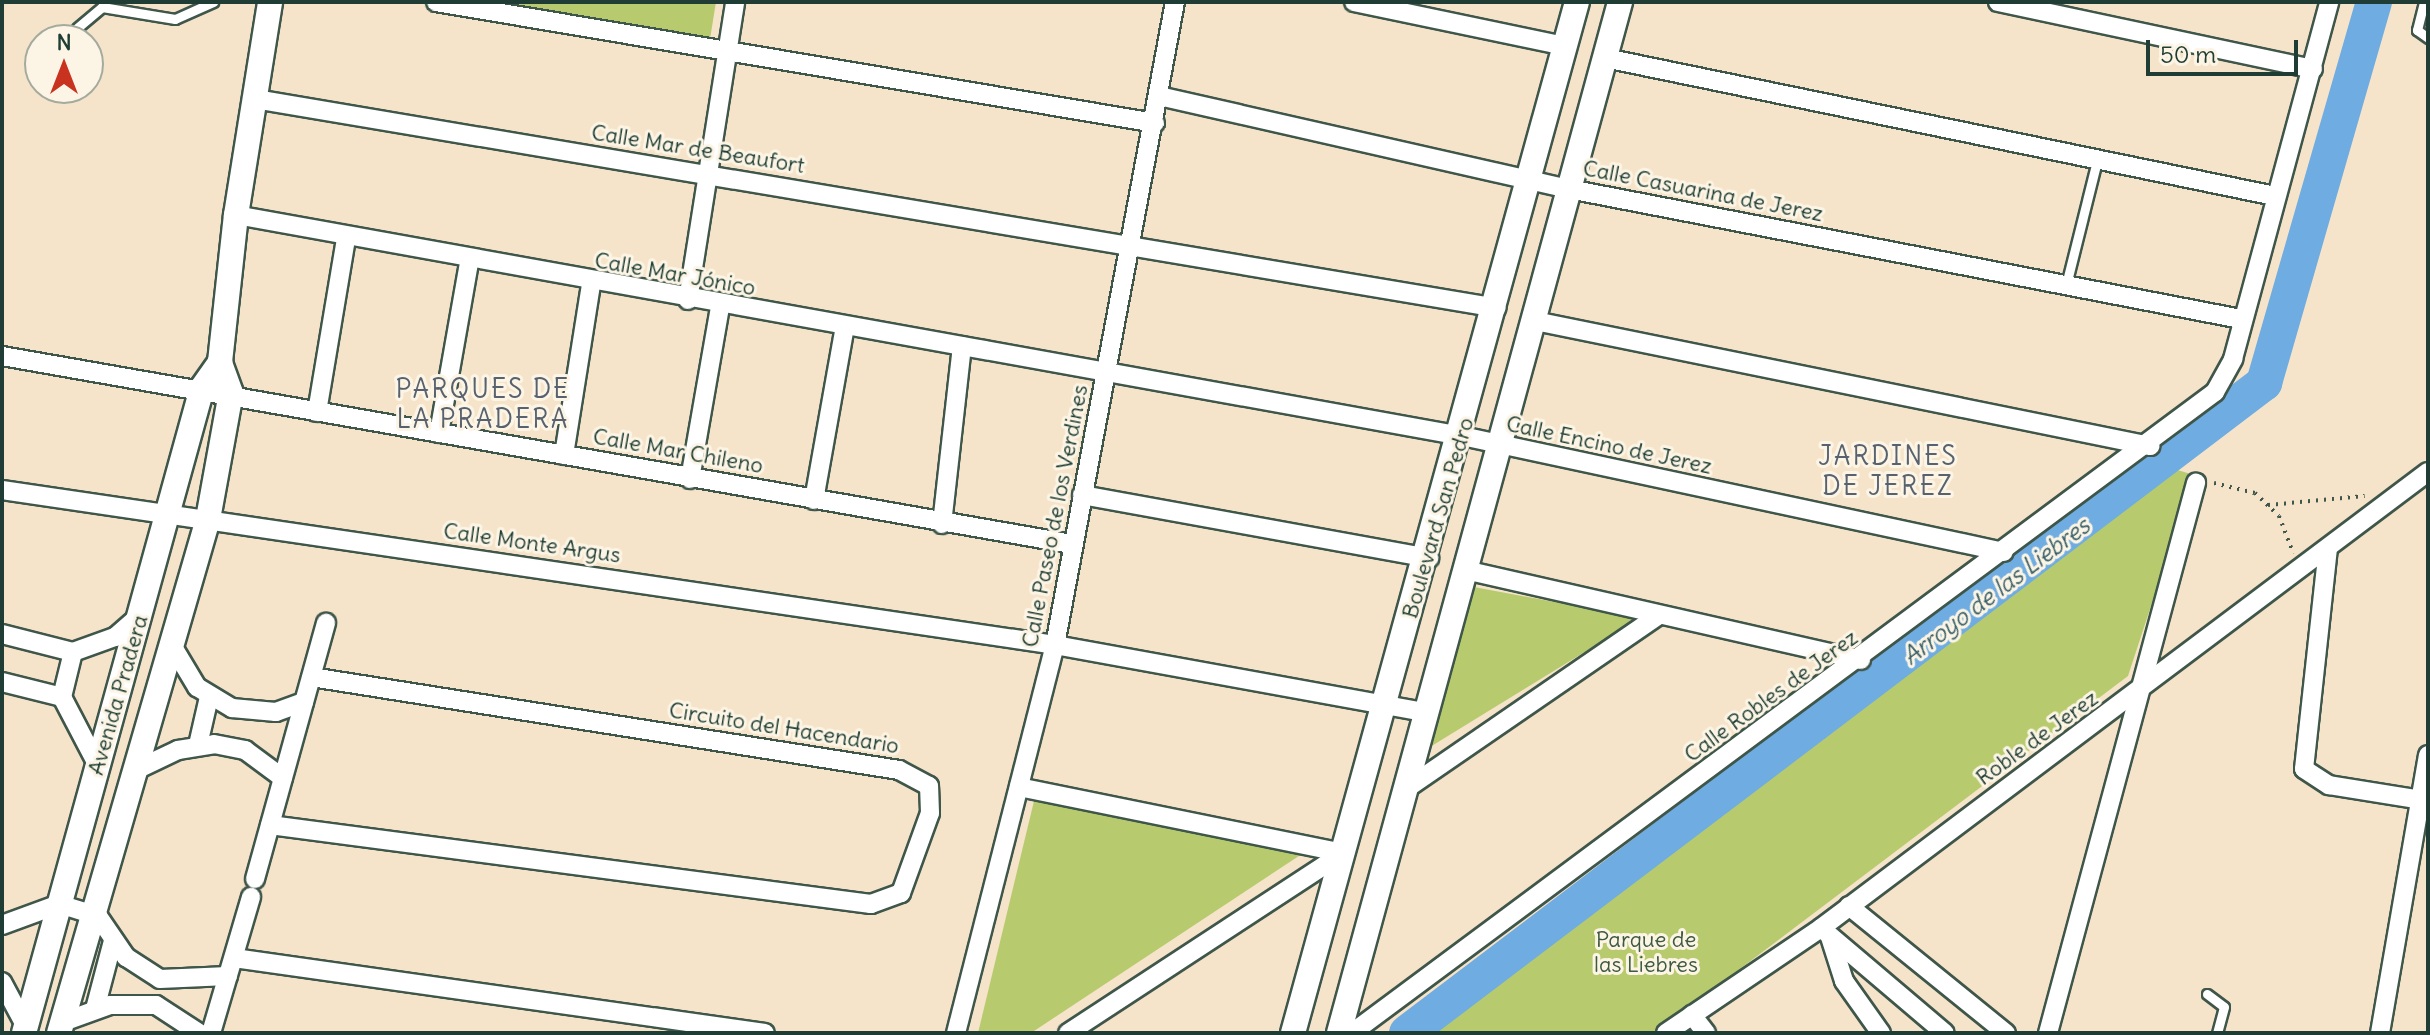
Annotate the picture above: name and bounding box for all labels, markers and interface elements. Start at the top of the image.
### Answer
north arrow [24,24,104,104]
scale bar [2150,24,2302,74]
text: N [56,28,72,56]
text: 50 m [2160,39,2216,69]
street label: Calle Mar de Beaufort [590,119,806,179]
street label: Calle Casuarina de Jerez [1581,155,1825,227]
street label: Calle Mar Jónico [593,247,757,301]
district label: PARQUES DE LA PRADERA [396,373,570,434]
street label: Calle Paseo de los Verdines [1017,382,1093,650]
street label: Calle Encino de Jerez [1504,410,1714,480]
street label: Boulevard San Pedro [1397,415,1479,621]
street label: Calle Mar Chileno [591,423,765,479]
district label: JARDINES DE JEREZ [1818,440,1958,502]
water label: Arroyo de las Liebres [1897,511,2095,671]
street label: Calle Monte Argus [442,517,622,569]
street label: Avenida Pradera [83,612,153,778]
street label: Calle Robles de Jerez [1679,624,1863,768]
street label: Roble de Jerez [1971,685,2103,791]
street label: Circuito del Hacendario [667,697,901,759]
park label: Parque de las Liebres [1594,926,1698,978]

